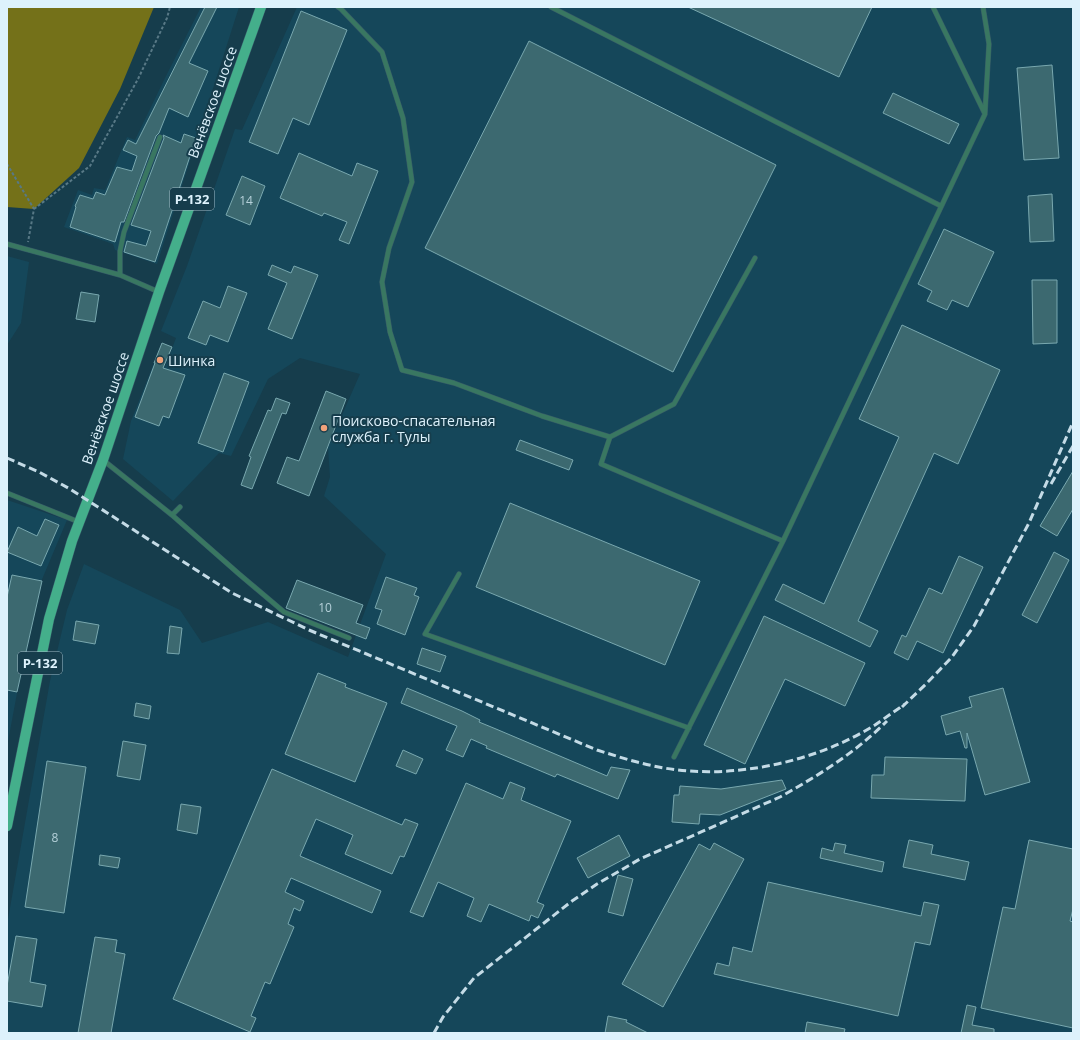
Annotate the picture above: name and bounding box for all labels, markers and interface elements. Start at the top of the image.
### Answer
street label: Венёвское шоссе [183,43,241,161]
road number: Р-132 [170,188,214,210]
house number: 14 [239,192,253,209]
street label: Венёвское шоссе [77,349,133,467]
place label: Шинка [168,351,215,370]
marker: Шинка [155,355,165,365]
place label: Поисково-спасательная служба г. Тулы [332,411,496,446]
marker: Поисково-спасательная служба г. Тулы [319,423,329,433]
house number: 10 [318,599,332,616]
road number: Р-132 [18,652,62,674]
house number: 8 [52,829,59,846]

